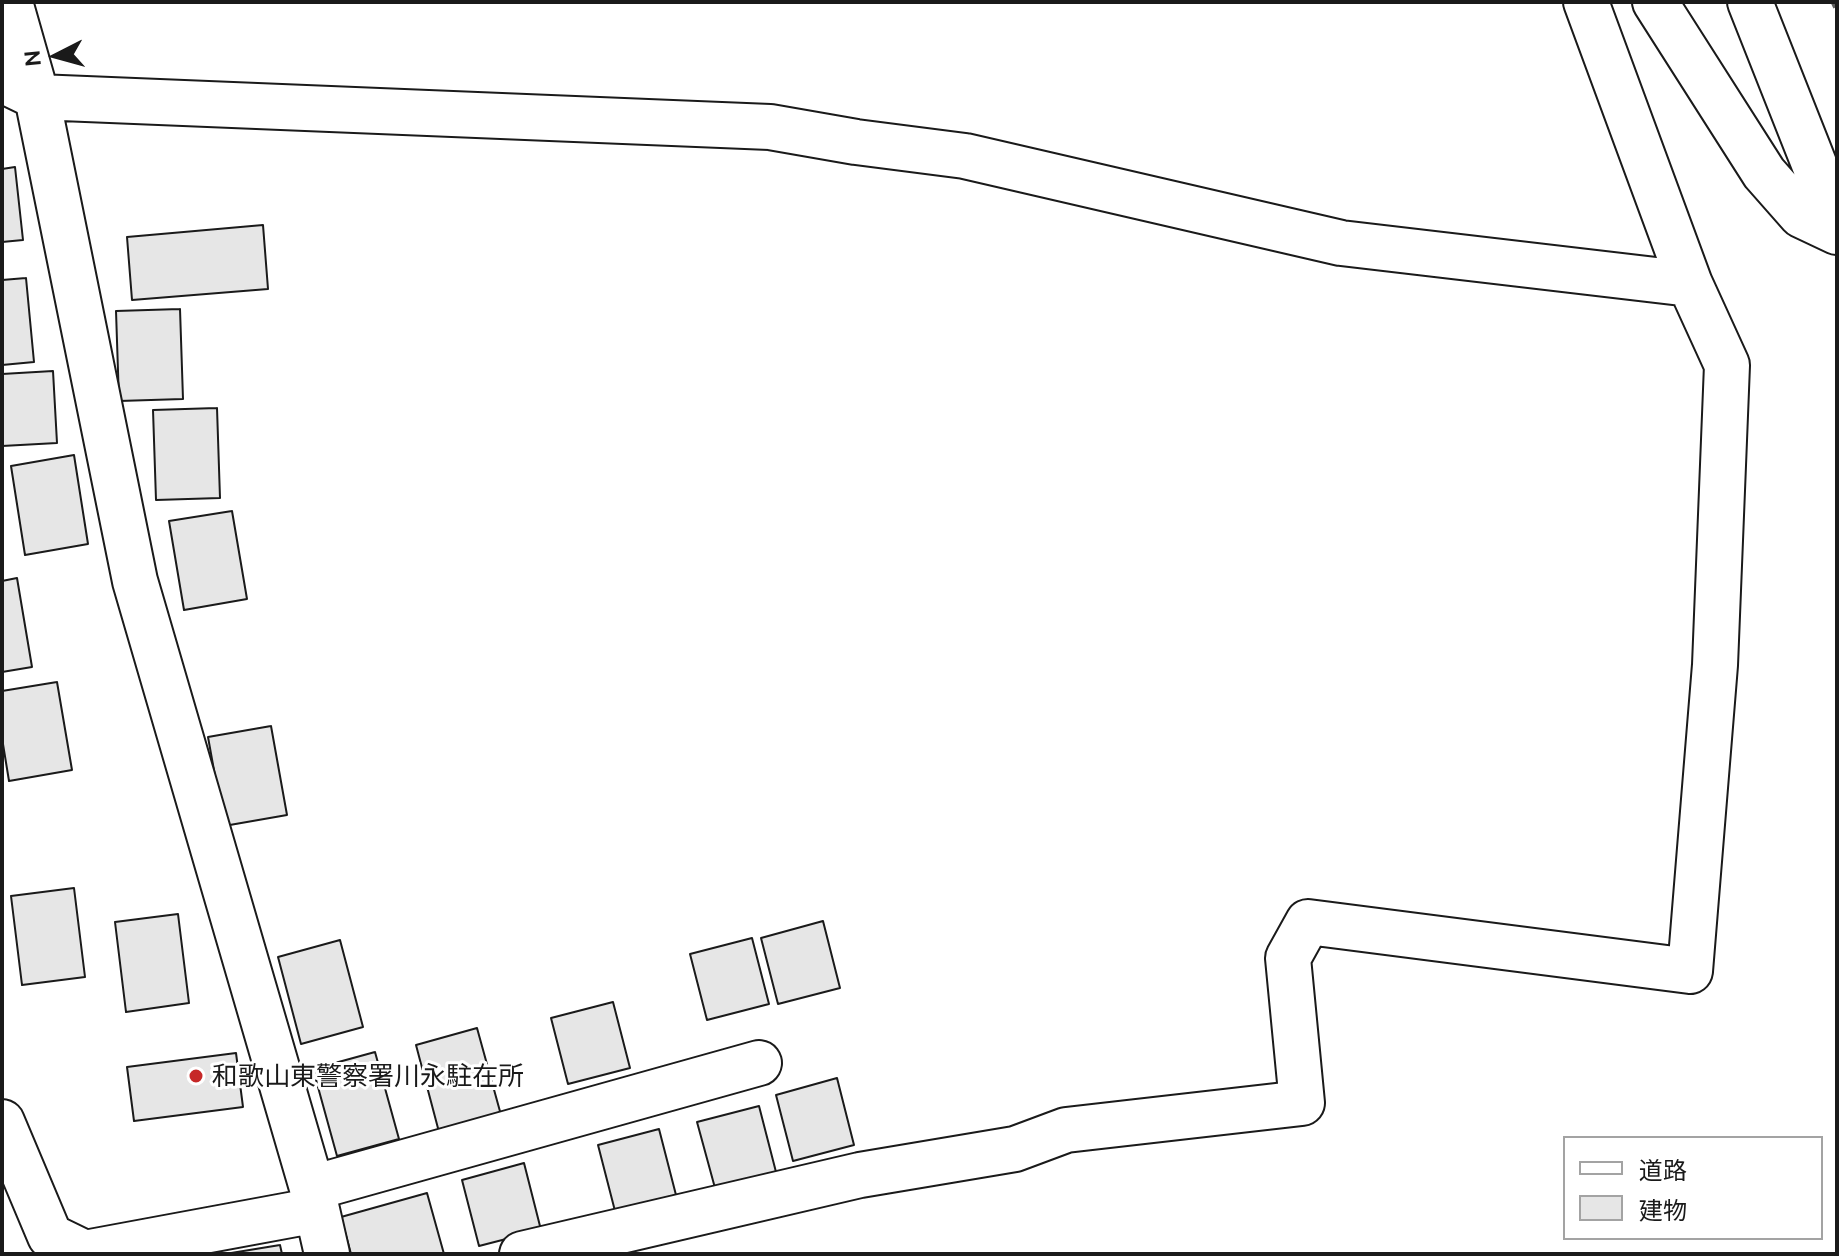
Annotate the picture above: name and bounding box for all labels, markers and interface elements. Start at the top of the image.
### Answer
north arrow [16,16,96,96]
text: N [18,49,45,68]
place label: 和歌山東警察署川永駐在所 [212,1060,524,1092]
marker: 和歌山東警察署川永駐在所 [187,1067,205,1085]
legend [1563,1136,1823,1240]
text: 道路 [1639,1157,1687,1184]
text: 建物 [1639,1197,1687,1224]

